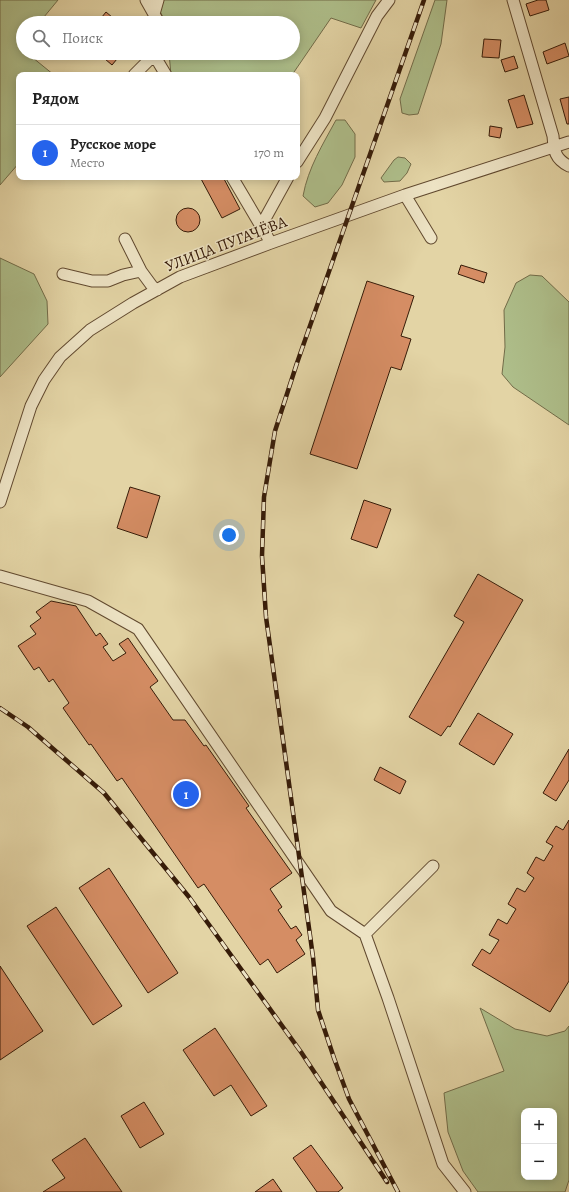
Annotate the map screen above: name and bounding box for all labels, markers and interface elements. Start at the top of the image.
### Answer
search box [16,16,300,60]
icon: search [30,27,52,49]
text: Поиск [62,28,103,48]
text: Рядом [32,87,79,110]
text: Русское море [70,134,156,154]
text: 1 [43,144,47,161]
text: 170 m [254,144,284,161]
text: Место [70,154,105,171]
street label: УЛИЦА ПУГАЧЁВА [162,210,291,277]
your location [219,525,239,545]
pin: 1 [173,779,199,809]
map controls [521,1108,557,1180]
button: + [521,1108,557,1144]
button: − [521,1144,557,1180]

